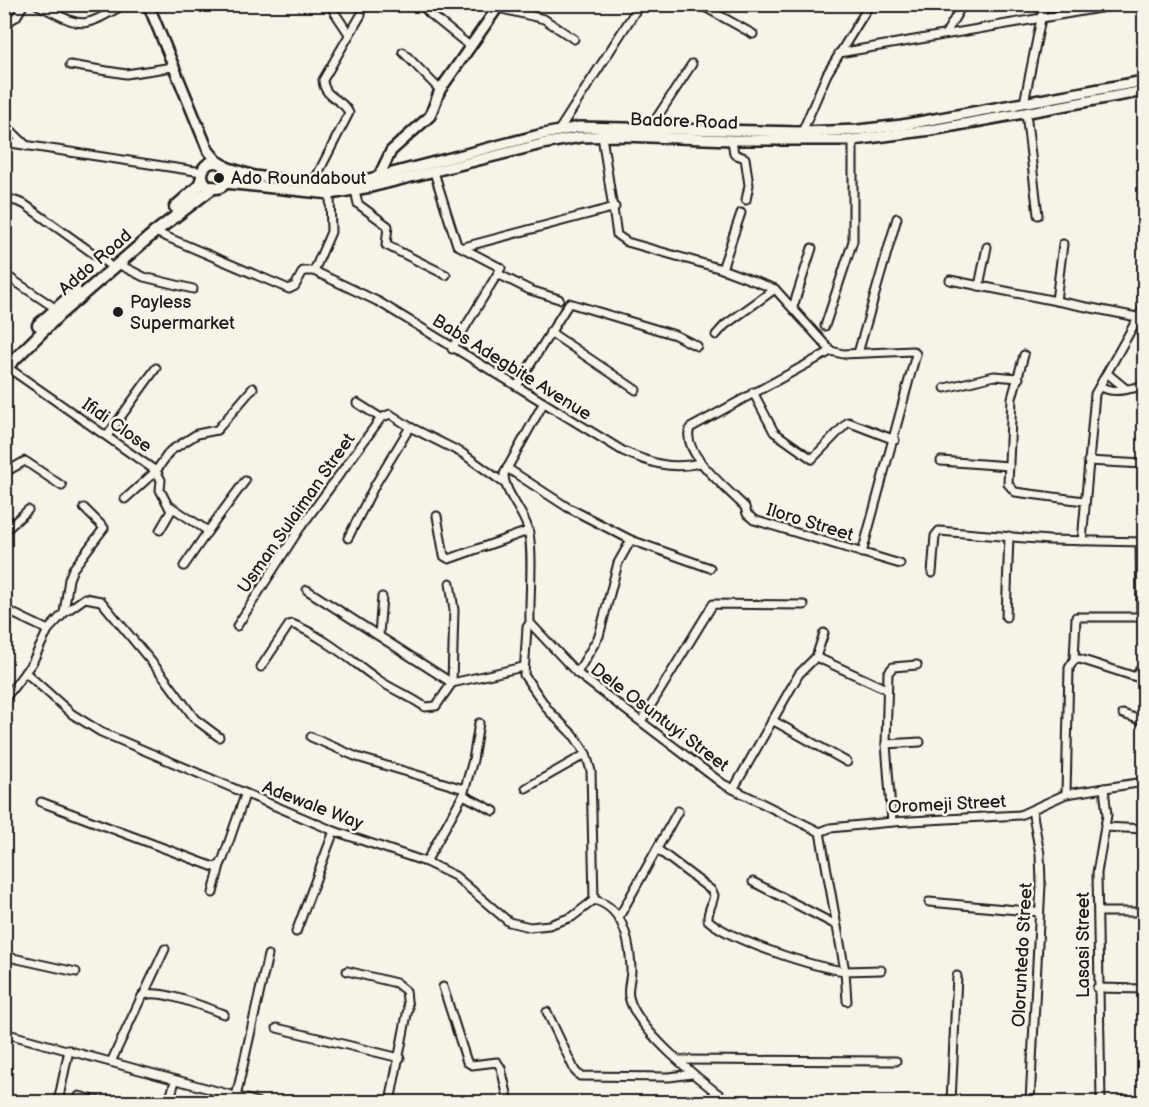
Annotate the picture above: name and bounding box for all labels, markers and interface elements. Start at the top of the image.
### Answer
street label: Badore Road [630,109,738,134]
place label: Ado Roundabout [231,168,367,189]
marker: Ado Roundabout [212,171,226,185]
street label: Addo Road [55,225,136,300]
place label: Payless Supermarket [130,292,235,334]
marker: Payless Supermarket [111,305,125,319]
street label: Babs Adegbite Avenue [428,310,595,425]
street label: Ifidi Close [78,394,156,457]
street label: Usman Sulaiman Street [233,429,360,597]
street label: Iloro Street [764,499,856,546]
street label: Dele Osuntuyi Street [586,659,733,776]
street label: Adewale Way [259,777,367,835]
street label: Oromeji Street [888,791,1007,818]
street label: Oloruntedo Street [1008,882,1037,1028]
street label: Lasasi Street [1073,891,1094,998]

